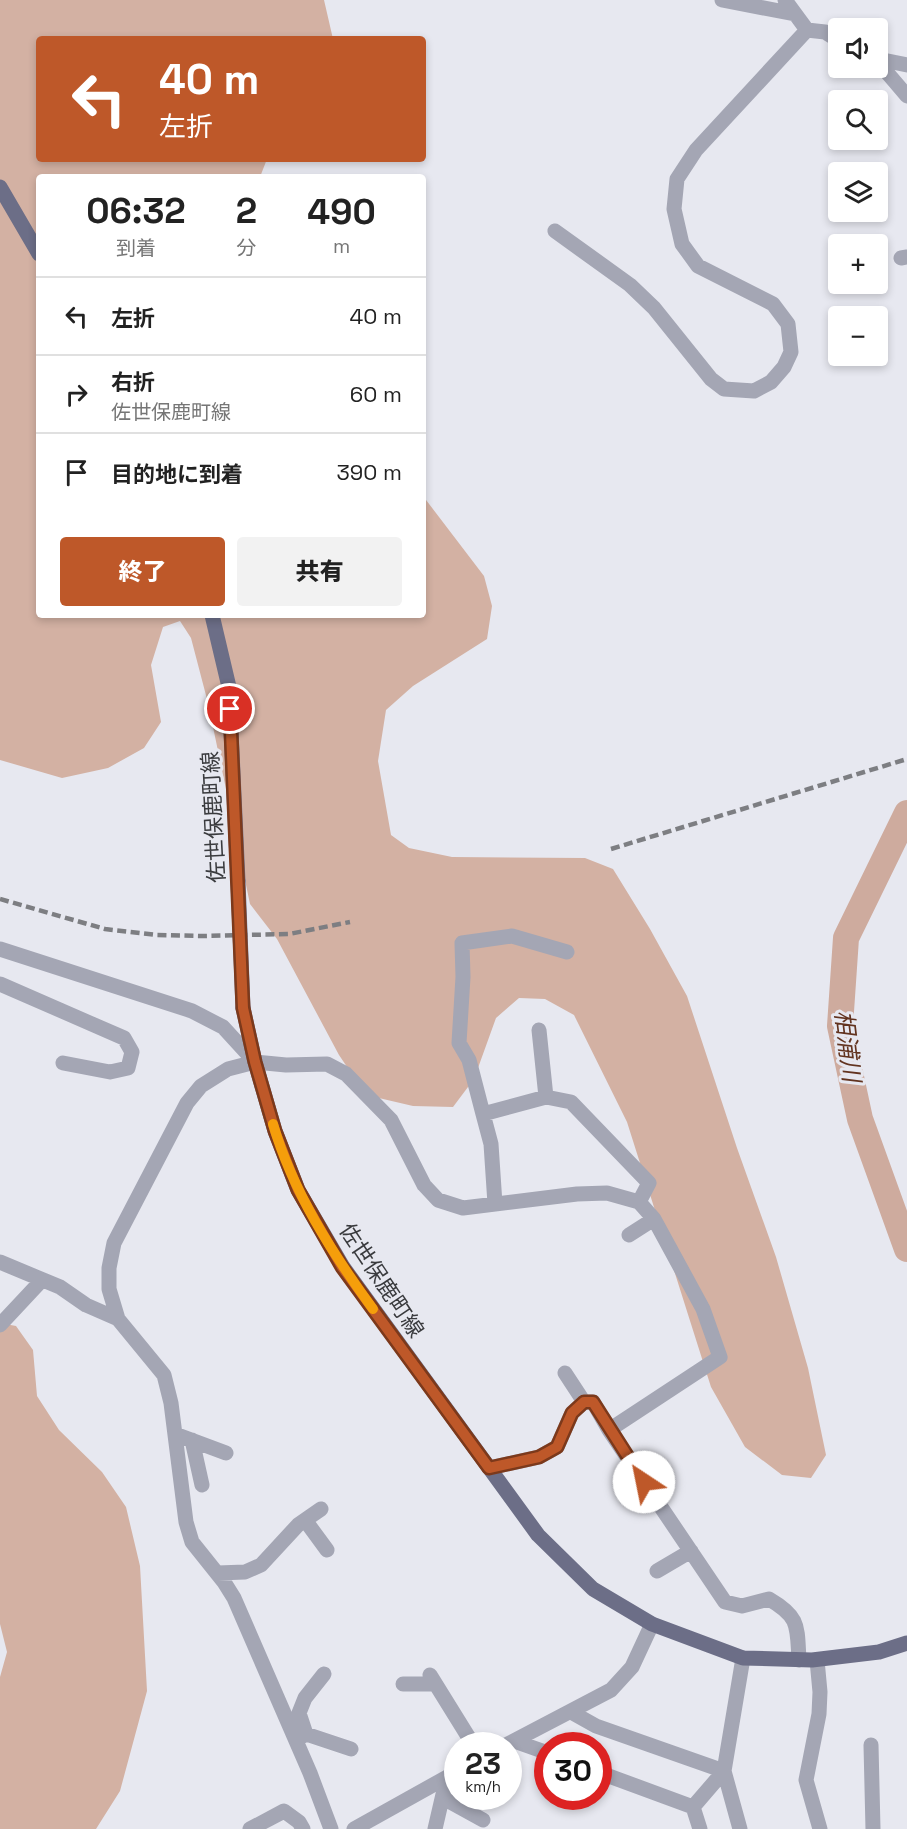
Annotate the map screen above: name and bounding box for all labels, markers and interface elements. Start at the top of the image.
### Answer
map controls [828,18,888,366]
button: sound [828,18,888,78]
text: 40 m [159,53,259,106]
icon: left [60,60,138,138]
button: search [828,90,888,150]
text: 左折 [159,109,213,144]
button: layers [828,162,888,222]
text: 06:32 [86,188,186,234]
text: 2 [236,188,257,234]
text: 490 [307,189,376,235]
text: m [333,233,350,259]
button: + [828,234,888,294]
text: 到着 [116,235,156,261]
text: 分 [237,235,257,261]
icon: left [60,300,93,333]
text: 40 m [350,302,402,330]
text: 左折 [111,304,155,332]
button: − [828,306,888,366]
text: 右折 [111,368,155,396]
icon: right [60,378,93,411]
text: 60 m [350,380,402,408]
text: 佐世保鹿町線 [111,399,231,425]
icon: arrive [60,456,93,489]
text: 390 m [337,458,402,486]
text: 目的地に到着 [111,460,243,488]
button: 終了 [60,537,225,606]
button: 共有 [237,537,402,606]
pin [204,683,255,734]
icon: arrive [213,692,246,725]
street label: 佐世保鹿町線 [196,750,230,884]
water label: 相浦川 [828,1008,868,1087]
street label: 佐世保鹿町線 [333,1217,431,1343]
position arrow [612,1450,676,1514]
speed limit sign: 30 [534,1732,612,1810]
text: 23 [465,1744,501,1783]
text: km/h [465,1777,501,1796]

